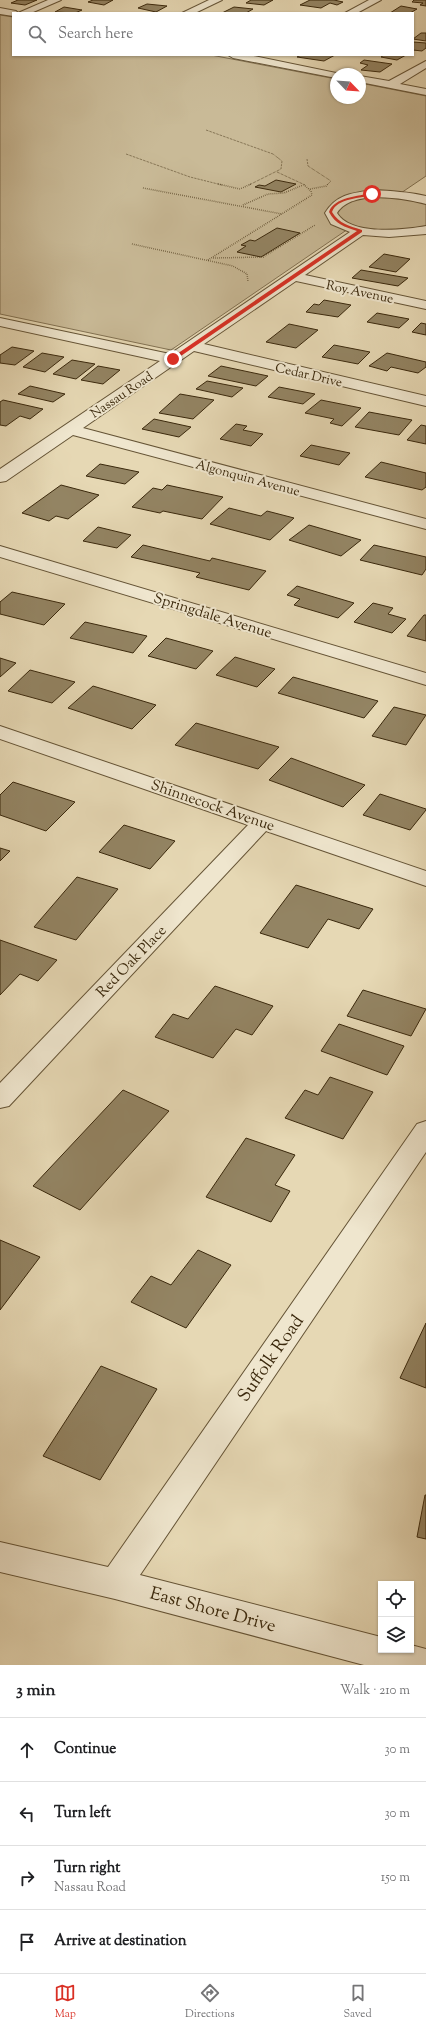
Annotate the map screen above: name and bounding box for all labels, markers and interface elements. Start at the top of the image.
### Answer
search box [12,12,414,56]
icon: search [26,23,48,45]
text: Search here [58,24,133,45]
north arrow [330,68,366,104]
route start [363,185,381,203]
street label: Roy Avenue [324,277,395,309]
route end [164,350,182,368]
street label: Cedar Drive [273,360,344,392]
street label: Nassau Road [87,368,157,423]
street label: Algonquin Avenue [193,456,302,501]
street label: Springdale Avenue [151,588,274,644]
street label: Shinnecock Avenue [148,775,277,837]
street label: Red Oak Place [92,921,172,1003]
street label: Suffolk Road [232,1310,311,1408]
map controls [378,1581,414,1653]
button: locate [378,1581,414,1617]
street label: East Shore Drive [147,1582,278,1640]
button: layers [378,1617,414,1653]
text: 3 min [16,1679,55,1703]
text: Walk · 210 m [340,1682,410,1700]
icon: ahead [16,1739,38,1761]
text: Continue [54,1739,116,1760]
text: 30 m [384,1741,410,1759]
icon: left [16,1803,38,1825]
text: Turn left [54,1803,111,1824]
text: 30 m [384,1805,410,1823]
text: Turn right [54,1858,120,1879]
icon: right [16,1867,38,1889]
text: 150 m [381,1869,410,1887]
text: Nassau Road [54,1879,126,1897]
icon: arrive [16,1931,38,1953]
text: Arrive at destination [54,1931,187,1952]
tab: Map [54,1982,76,2022]
tab: Directions [185,1982,235,2022]
tab: Saved [343,1982,372,2022]

